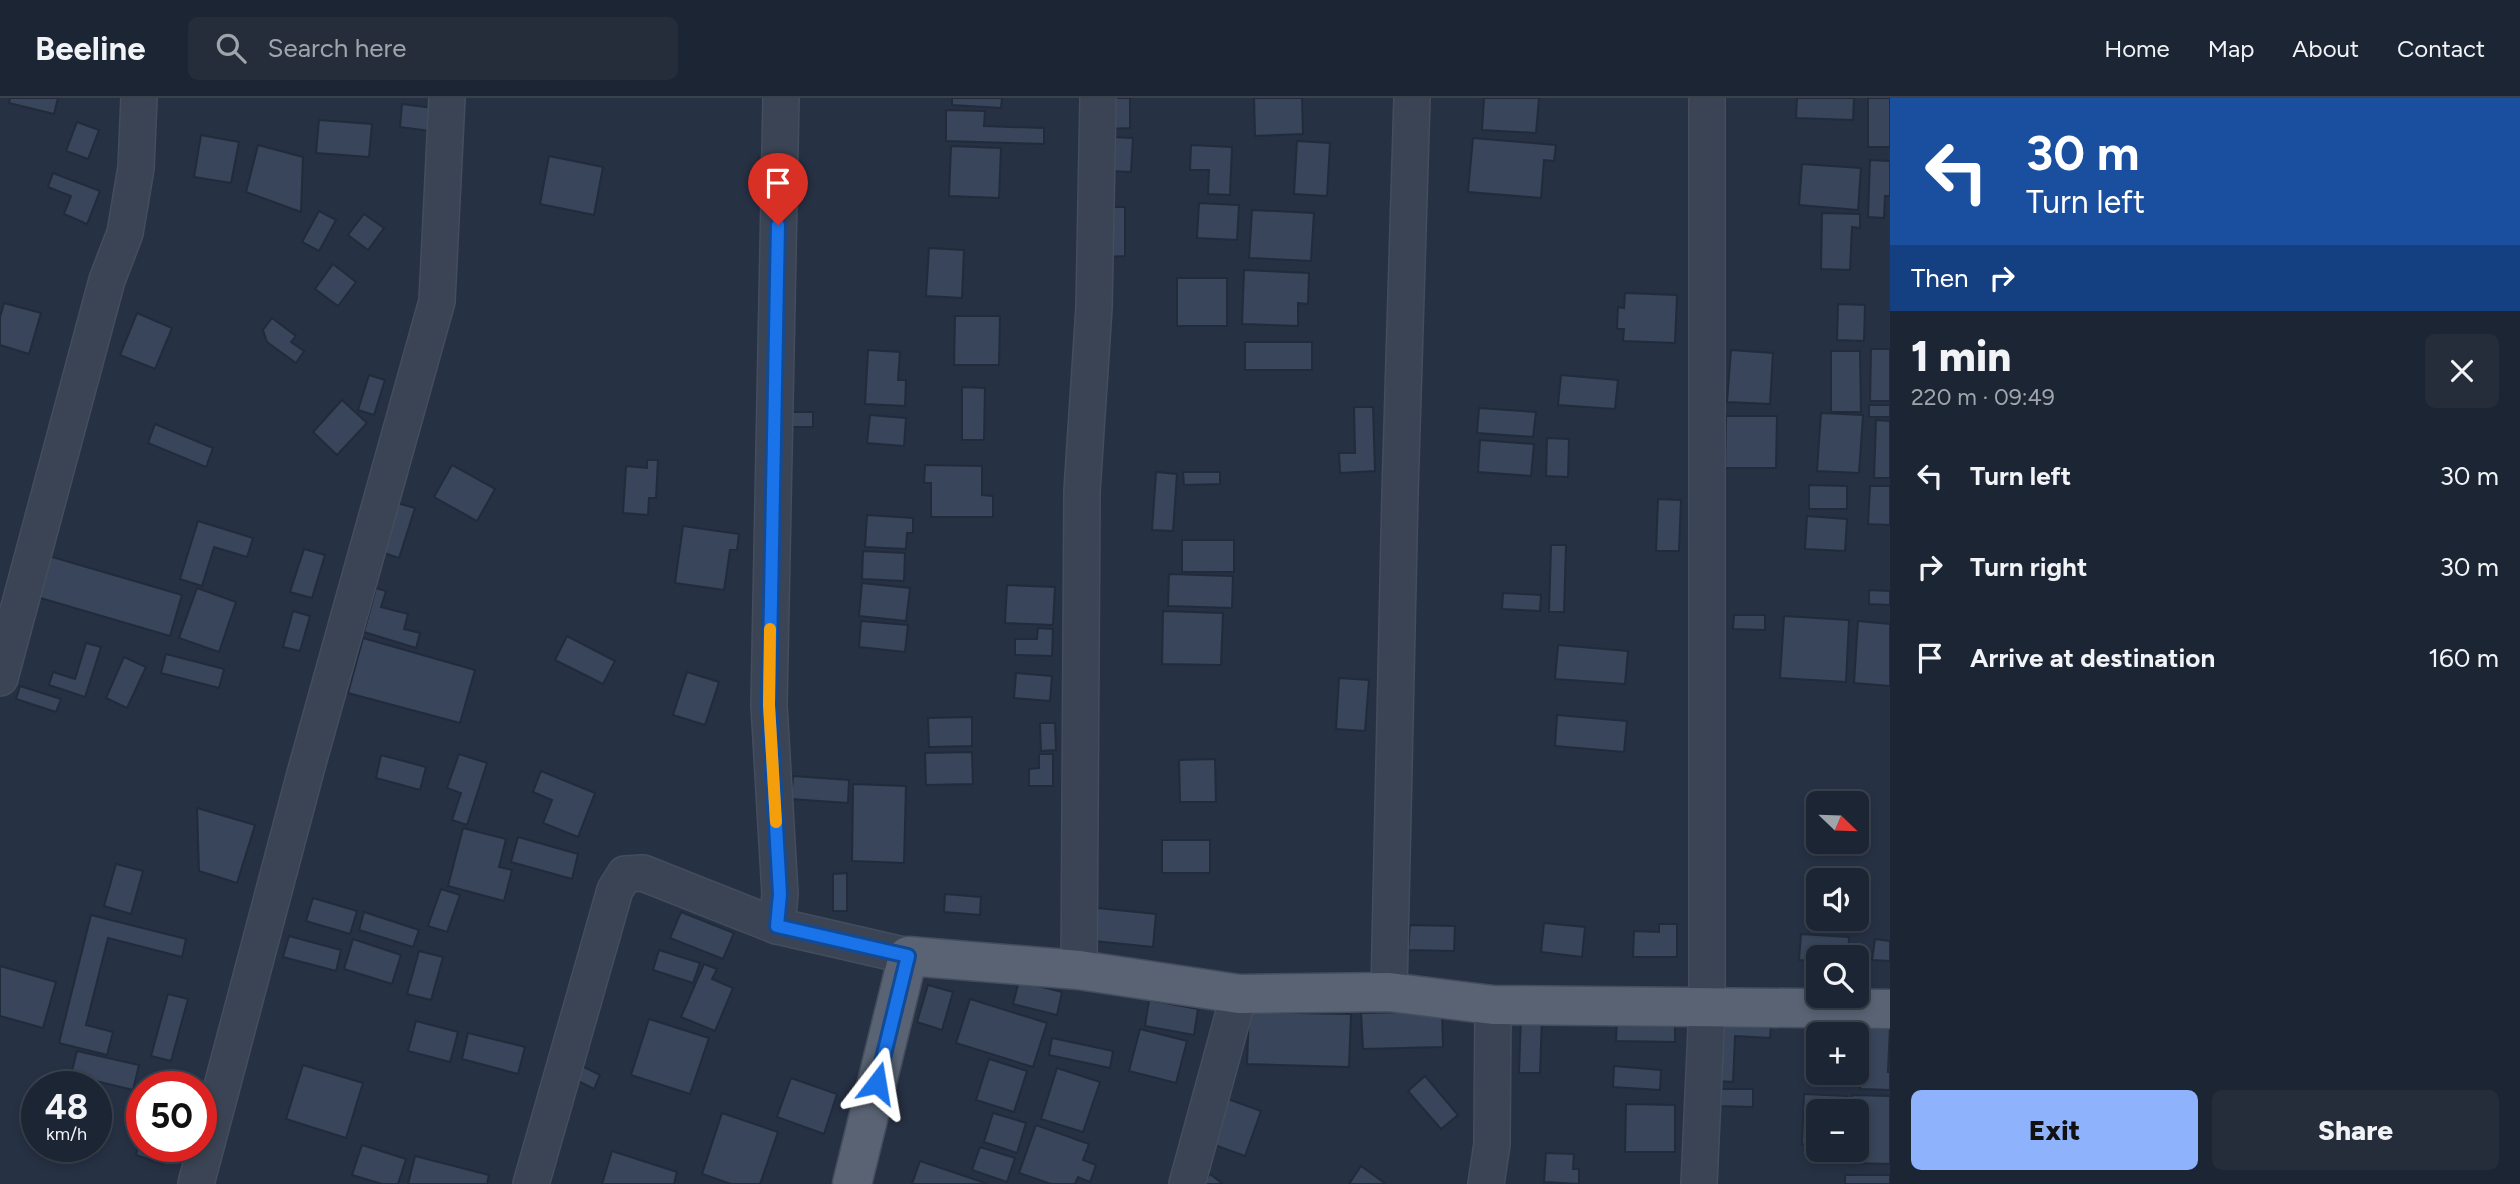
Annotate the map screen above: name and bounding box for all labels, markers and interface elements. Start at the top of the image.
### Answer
search box [188,17,678,80]
text: Beeline [35,29,146,68]
icon: search [212,29,250,67]
text: Search here [268,32,406,64]
text: Home [2104,34,2170,63]
text: Map [2208,34,2254,63]
text: About [2292,34,2359,63]
text: Contact [2397,34,2485,63]
text: 30 m [2026,123,2139,182]
icon: left [1911,126,2002,217]
pin [748,153,808,225]
icon: arrive [759,164,797,202]
text: Turn left [2026,183,2145,221]
icon: right [1983,259,2021,297]
text: Then [1911,262,1969,294]
text: 1 min [1911,331,2011,382]
button: close [2425,334,2499,408]
text: 220 m · 09:49 [1911,383,2055,411]
icon: left [1911,457,1949,495]
text: Turn left [1970,460,2071,492]
text: 30 m [2440,460,2499,492]
icon: right [1911,548,1949,586]
text: Turn right [1970,551,2087,583]
text: 30 m [2440,551,2499,583]
icon: arrive [1911,639,1949,677]
text: Arrive at destination [1970,642,2215,674]
text: 160 m [2428,642,2499,674]
north arrow [1806,791,1869,854]
map controls [1806,791,1869,1162]
button: sound [1806,868,1869,931]
button: search [1806,945,1869,1008]
button: + [1806,1022,1869,1085]
position arrow [840,1046,914,1120]
speed limit sign: 50 [126,1071,217,1162]
text: 48 [45,1086,88,1128]
button: Exit [1911,1090,2198,1170]
button: Share [2212,1090,2499,1170]
button: − [1806,1099,1869,1162]
text: km/h [46,1123,87,1145]

